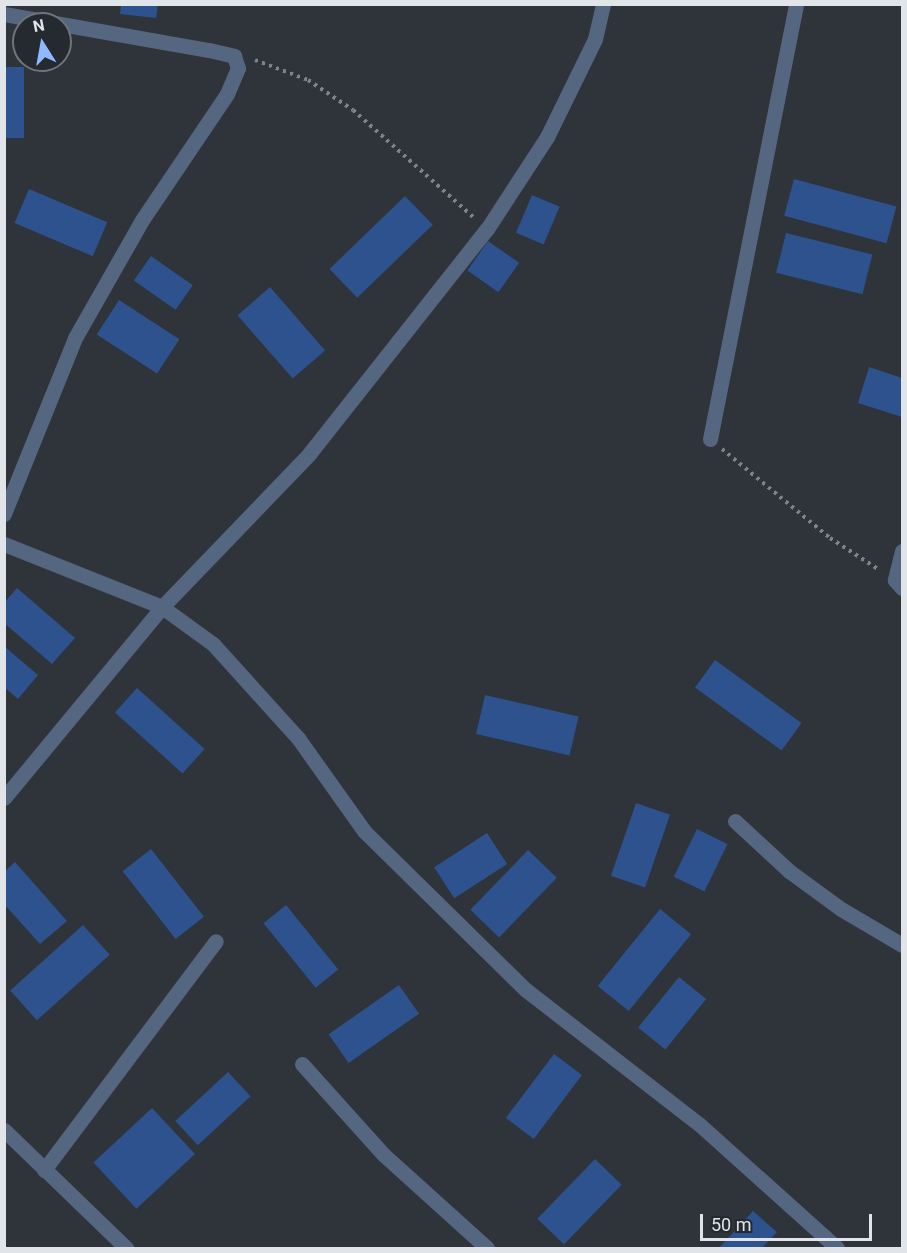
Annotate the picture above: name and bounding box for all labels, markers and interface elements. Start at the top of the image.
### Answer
north arrow [12,12,72,72]
text: N [31,15,46,36]
scale bar [703,1202,876,1240]
text: 50 m [711,1214,751,1235]

